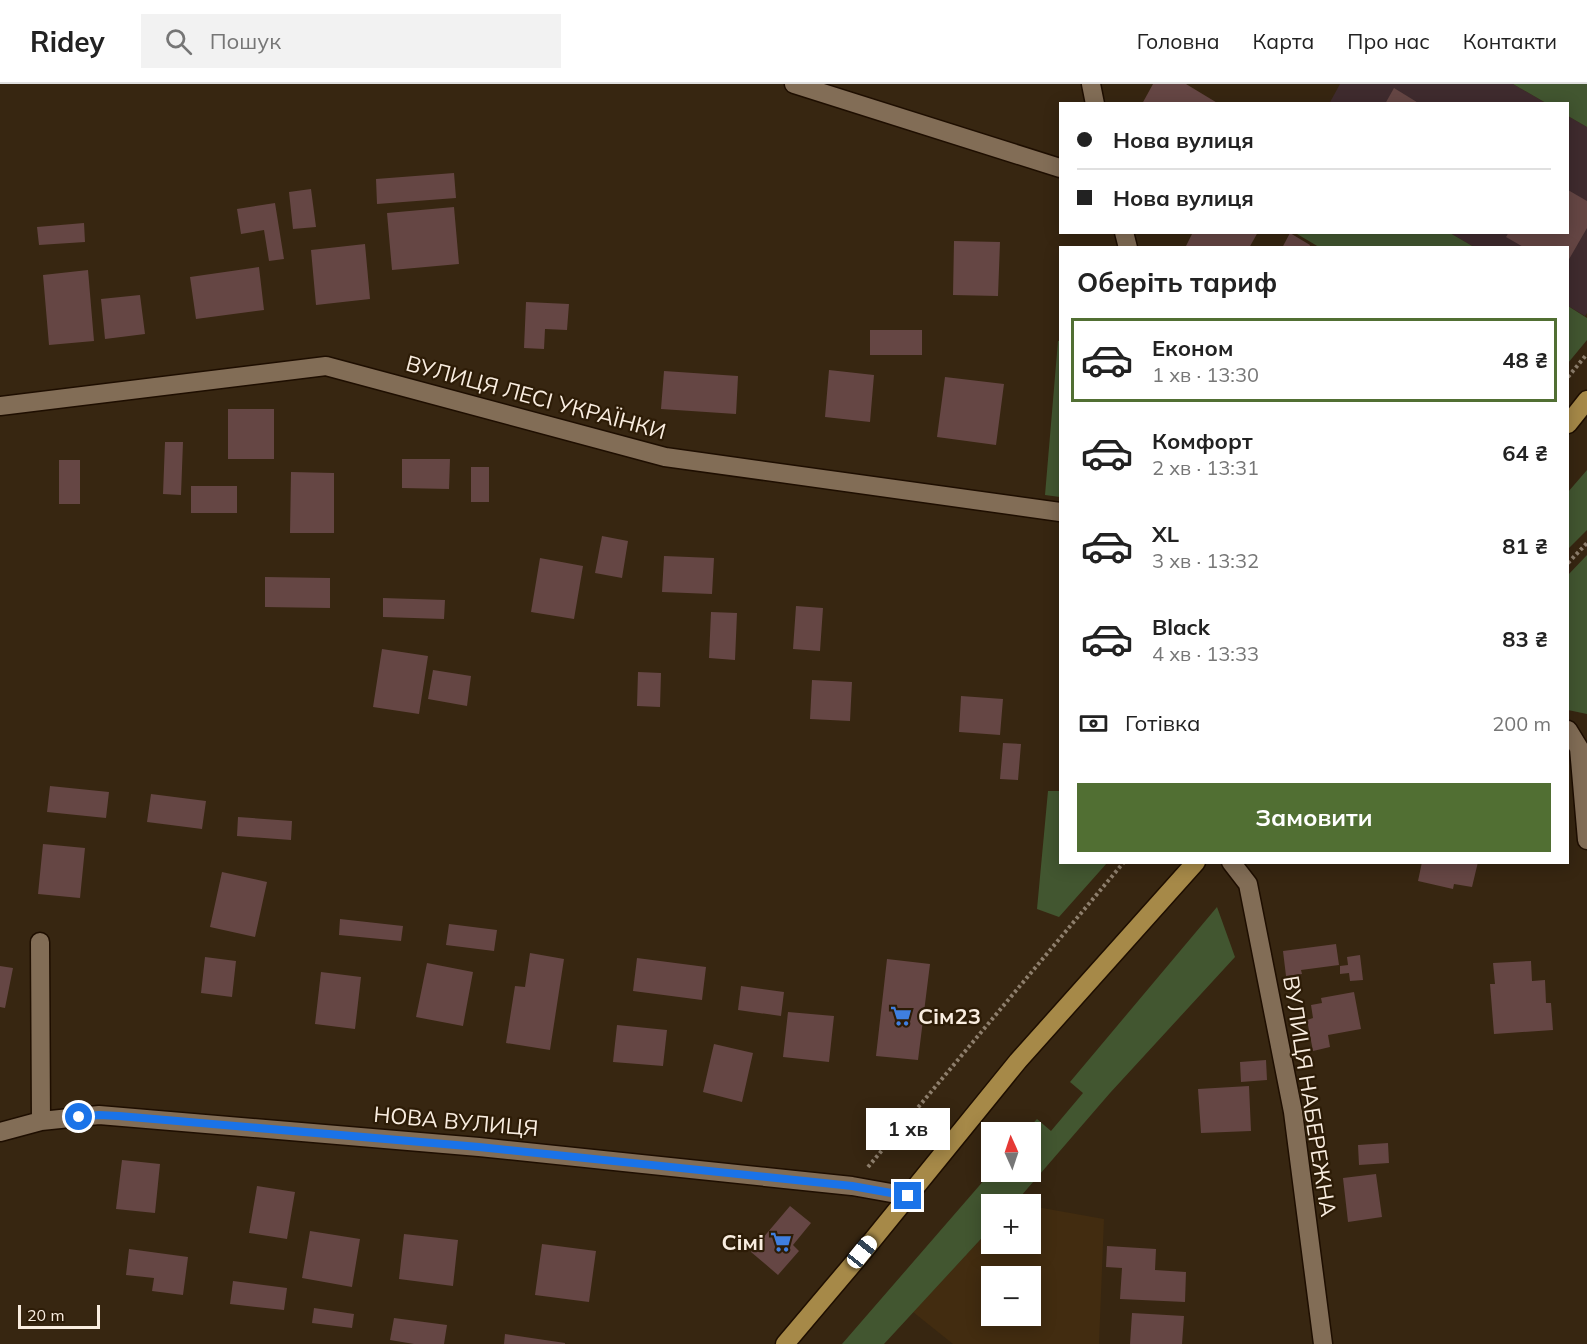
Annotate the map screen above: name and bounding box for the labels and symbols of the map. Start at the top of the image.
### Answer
street label: ВУЛИЦЯ ЛЕСІ УКРАЇНКИ [403,349,669,445]
street label: ВУЛИЦЯ НАБЕРЕЖНА [1277,973,1343,1219]
place label: Сім23 [918,1002,981,1030]
supermarket icon: Сім23 [889,1004,913,1028]
street label: НОВА ВУЛИЦЯ [372,1100,540,1142]
route start [65,1103,92,1130]
callout: 1 хв [866,1109,950,1151]
north arrow [981,1122,1041,1182]
route end [894,1182,921,1209]
place label: Сімі [721,1228,764,1256]
supermarket icon: Сімі [769,1230,793,1254]
car [844,1232,880,1272]
scale bar [18,1302,100,1330]

